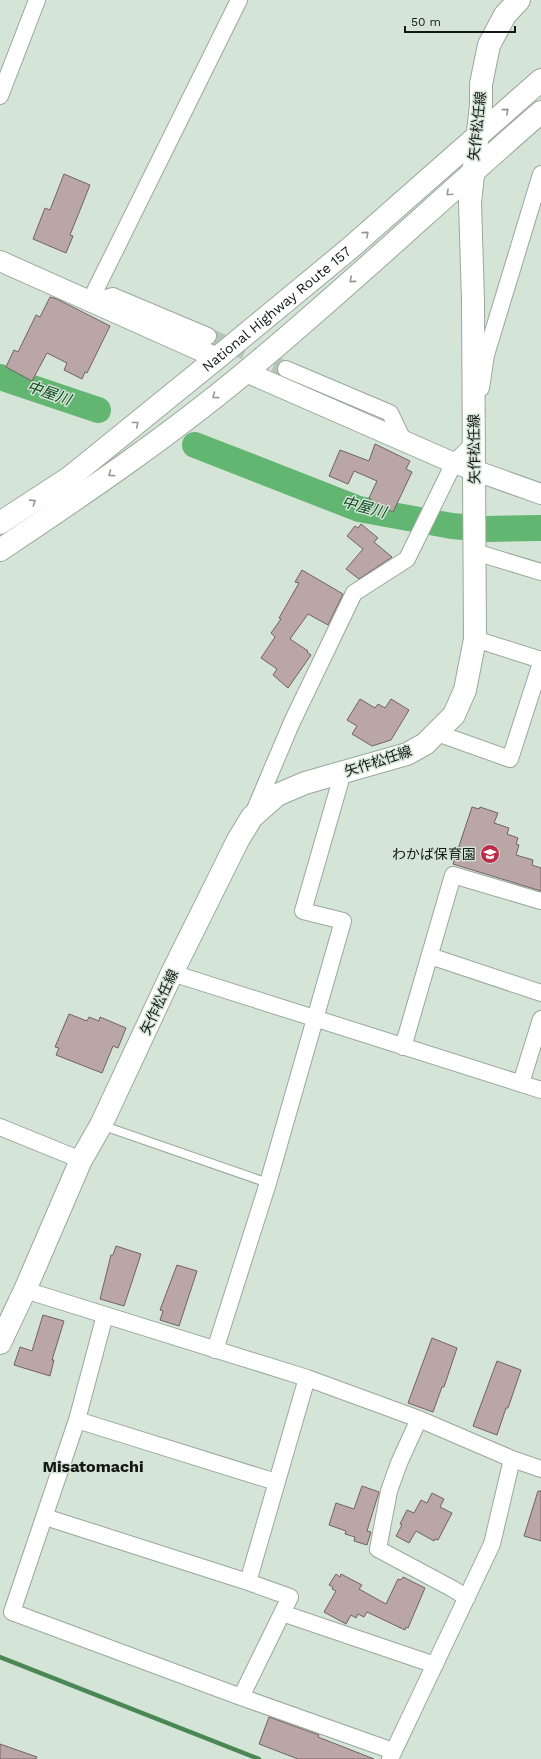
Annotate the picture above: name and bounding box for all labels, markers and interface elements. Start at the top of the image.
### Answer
scale bar [405,8,515,34]
text: 50 m [411,15,441,29]
street label: 矢作松任線 [465,90,489,162]
one-way arrow [501,109,509,116]
one-way arrow [446,189,454,196]
one-way arrow [362,232,369,239]
street label: National Highway Route 157 [199,243,354,375]
one-way arrow [349,276,357,283]
water label: 中屋川 [25,377,75,409]
one-way arrow [212,391,219,398]
street label: 矢作松任線 [465,414,483,484]
one-way arrow [132,421,139,428]
one-way arrow [108,469,115,476]
water label: 中屋川 [340,492,390,522]
one-way arrow [29,499,36,507]
street label: 矢作松任線 [342,743,414,779]
school or university icon: わかば保育園 [479,843,501,865]
place label: わかば保育園 [392,846,476,862]
street label: 矢作松任線 [137,967,181,1037]
district label: Misatomachi [42,1457,144,1476]

